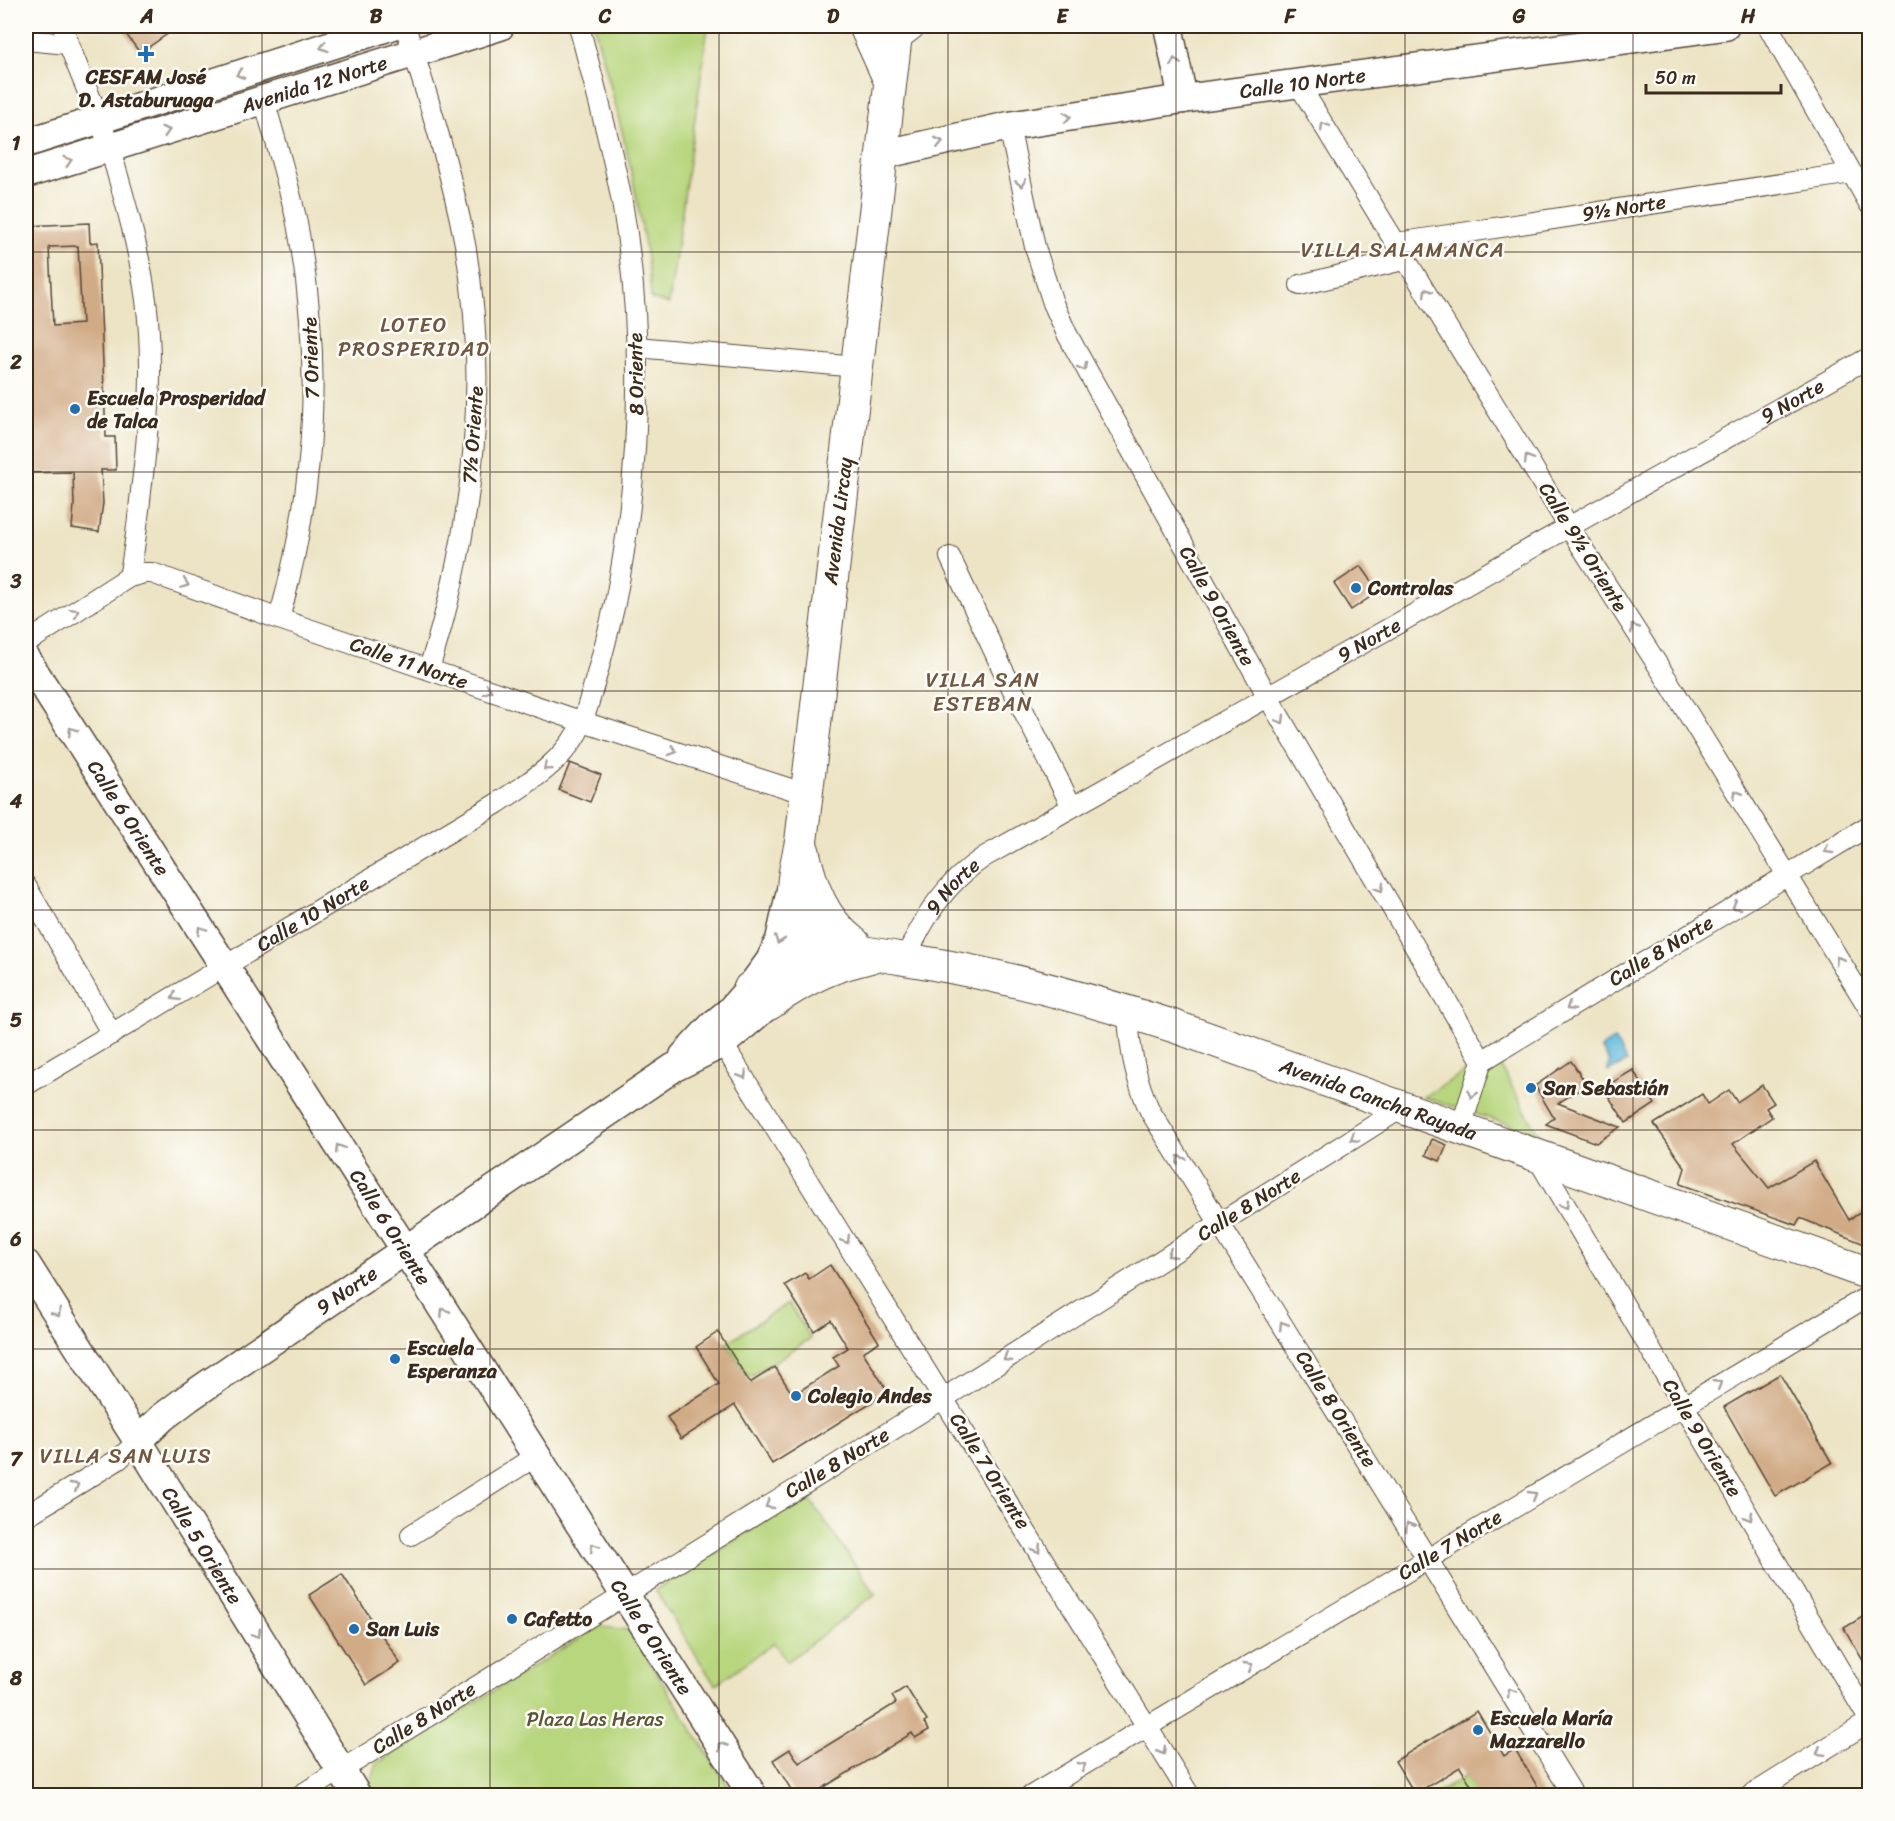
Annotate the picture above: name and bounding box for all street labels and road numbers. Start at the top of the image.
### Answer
street label: Avenida 12 Norte [236,45,392,124]
street label: Calle 10 Norte [1237,57,1368,109]
street label: 9½ Norte [1580,184,1668,232]
street label: 7 Oriente [292,316,330,400]
street label: 8 Oriente [618,332,654,416]
street label: 9 Norte [1754,369,1831,433]
street label: 7½ Oriente [452,385,494,485]
street label: Avenida Lircay [813,455,863,588]
street label: Calle 9½ Oriente [1529,475,1637,619]
street label: Calle 9 Oriente [1169,539,1265,673]
street label: 9 Norte [1331,608,1408,672]
street label: Calle 11 Norte [345,626,473,700]
street label: Calle 6 Oriente [78,752,179,883]
street label: 9 Norte [916,848,988,922]
street label: Calle 10 Norte [249,866,376,961]
street label: Calle 8 Norte [1602,906,1720,996]
street label: Avenida Cancha Rayada [1274,1047,1482,1151]
street label: Calle 8 Norte [1190,1159,1308,1251]
street label: Calle 6 Oriente [340,1162,441,1292]
street label: 9 Norte [308,1256,385,1324]
street label: Calle 8 Oriente [1286,1343,1386,1475]
street label: Calle 9 Oriente [1653,1372,1751,1504]
street label: Calle 7 Oriente [940,1405,1040,1537]
street label: Calle 8 Norte [778,1418,896,1508]
street label: Calle 5 Oriente [152,1479,252,1611]
street label: Calle 7 Norte [1391,1500,1509,1590]
street label: Calle 6 Oriente [601,1572,702,1702]
street label: Calle 8 Norte [365,1672,483,1764]

